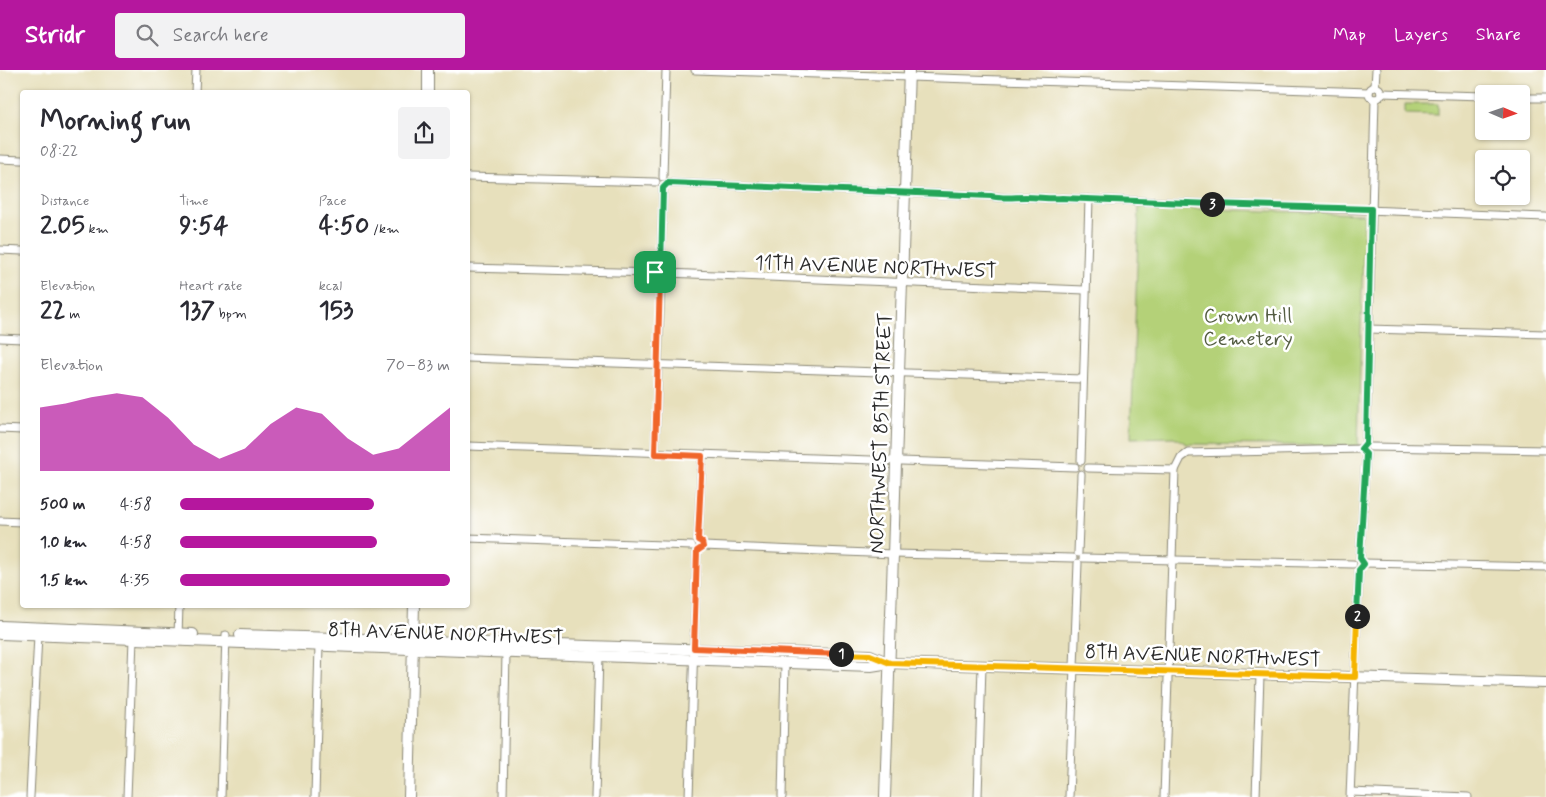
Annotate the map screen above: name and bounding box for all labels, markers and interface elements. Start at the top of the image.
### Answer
search box [115,13,465,58]
text: Stridr [25,20,85,51]
icon: search [133,21,161,49]
text: Search here [173,23,269,48]
text: Map [1333,23,1366,47]
text: Layers [1394,23,1448,47]
text: Share [1476,23,1521,47]
north arrow [1475,85,1530,140]
map controls [1475,85,1530,205]
text: Morning run [40,103,191,140]
button: share [398,107,450,159]
text: 08:22 [40,141,78,162]
button: locate [1475,150,1530,205]
text: Distance [40,192,89,210]
text: Time [179,192,209,210]
text: Pace [319,192,347,210]
pin: 3 [1200,192,1224,216]
text: 3 [1209,195,1216,213]
text: 2.05 [40,210,85,243]
text: 9:54 [179,210,228,243]
text: 4:50 [319,210,369,243]
text: km [85,220,109,238]
text: /km [369,220,400,238]
street label: 11TH AVENUE NORTHWEST [754,250,998,285]
pin [634,251,676,293]
icon: arrive [641,258,669,286]
text: Elevation [40,277,95,295]
text: Heart rate [179,277,242,295]
text: kcal [319,277,342,295]
text: 22 [40,295,65,328]
text: 137 [179,295,215,328]
text: 153 [319,295,353,328]
park label: Crown Hill Cemetery [1203,303,1293,353]
text: m [65,305,80,323]
text: bpm [215,305,247,323]
street label: NORTHWEST 85TH STREET [864,312,899,554]
text: Elevation [40,355,103,376]
text: 70–83 m [386,355,450,376]
text: 500 m [40,494,85,515]
text: 4:58 [120,494,152,515]
text: 1.0 km [40,532,87,553]
text: 4:58 [120,532,152,553]
text: 1.5 km [40,570,88,591]
text: 4:35 [120,570,149,591]
pin: 2 [1344,604,1370,628]
text: 2 [1354,607,1361,625]
street label: 8TH AVENUE NORTHWEST [327,617,564,652]
street label: 8TH AVENUE NORTHWEST [1084,639,1321,674]
pin: 1 [828,642,854,666]
text: 1 [838,645,845,663]

